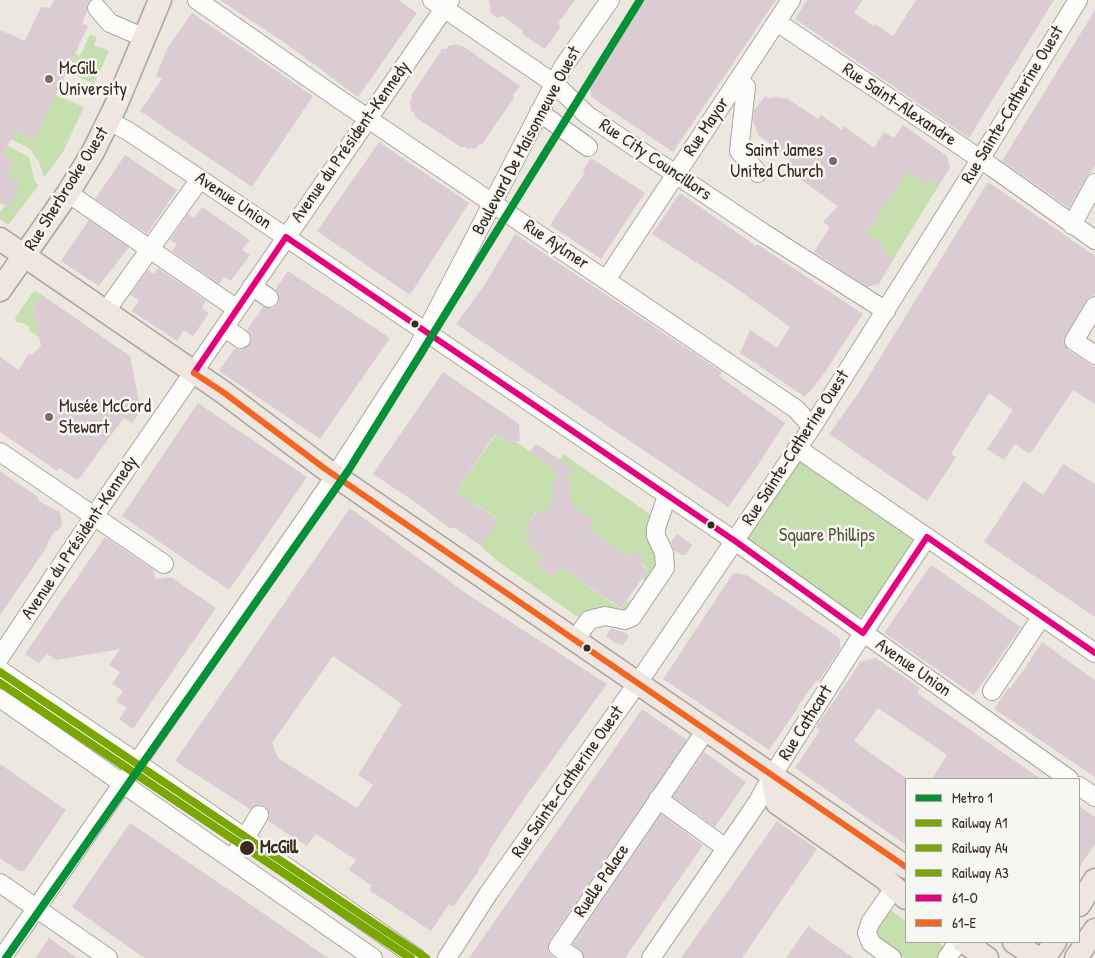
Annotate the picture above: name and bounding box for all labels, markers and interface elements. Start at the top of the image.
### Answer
street label: Rue Sainte-Catherine Ouest [957,22,1069,188]
street label: Boulevard De Maisonneuve Ouest [468,43,586,239]
street label: Avenue du Président-Kennedy [287,57,415,227]
place label: McGill University [59,58,127,100]
street label: Rue Saint-Alexandre [838,59,960,151]
marker: McGill University [43,73,55,85]
street label: Rue Mayor [680,94,734,160]
street label: Rue City Councillors [595,114,715,206]
street label: Rue Sherbrooke Ouest [20,123,114,255]
place label: Saint James United Church [730,140,823,182]
marker: Saint James United Church [827,155,839,167]
street label: Avenue Union [191,168,275,234]
street label: Rue Aylmer [519,215,593,275]
unlabelled marker [410,319,420,329]
street label: Rue Sainte-Catherine Ouest [738,366,854,530]
place label: Musée McCord Stewart [59,396,151,438]
marker: Musée McCord Stewart [43,411,55,423]
street label: Avenue du Président-Kennedy [17,452,143,624]
unlabelled marker [706,520,716,530]
park label: Square Phillips [779,525,875,547]
street label: Avenue Union [871,634,955,702]
unlabelled marker [582,643,592,653]
street label: Rue Cathcart [774,681,838,765]
street label: Rue Sainte-Catherine Ouest [507,702,629,862]
legend [905,778,1080,943]
text: Metro 1 [952,787,993,808]
text: Railway A1 [952,812,1007,833]
place label: McGill [260,837,298,859]
text: Railway A4 [952,837,1008,858]
marker: McGill [238,839,256,857]
street label: Ruelle Palace [570,840,634,922]
text: Railway A3 [952,862,1009,883]
text: 61-O [952,887,978,908]
text: 61-E [952,912,976,933]

